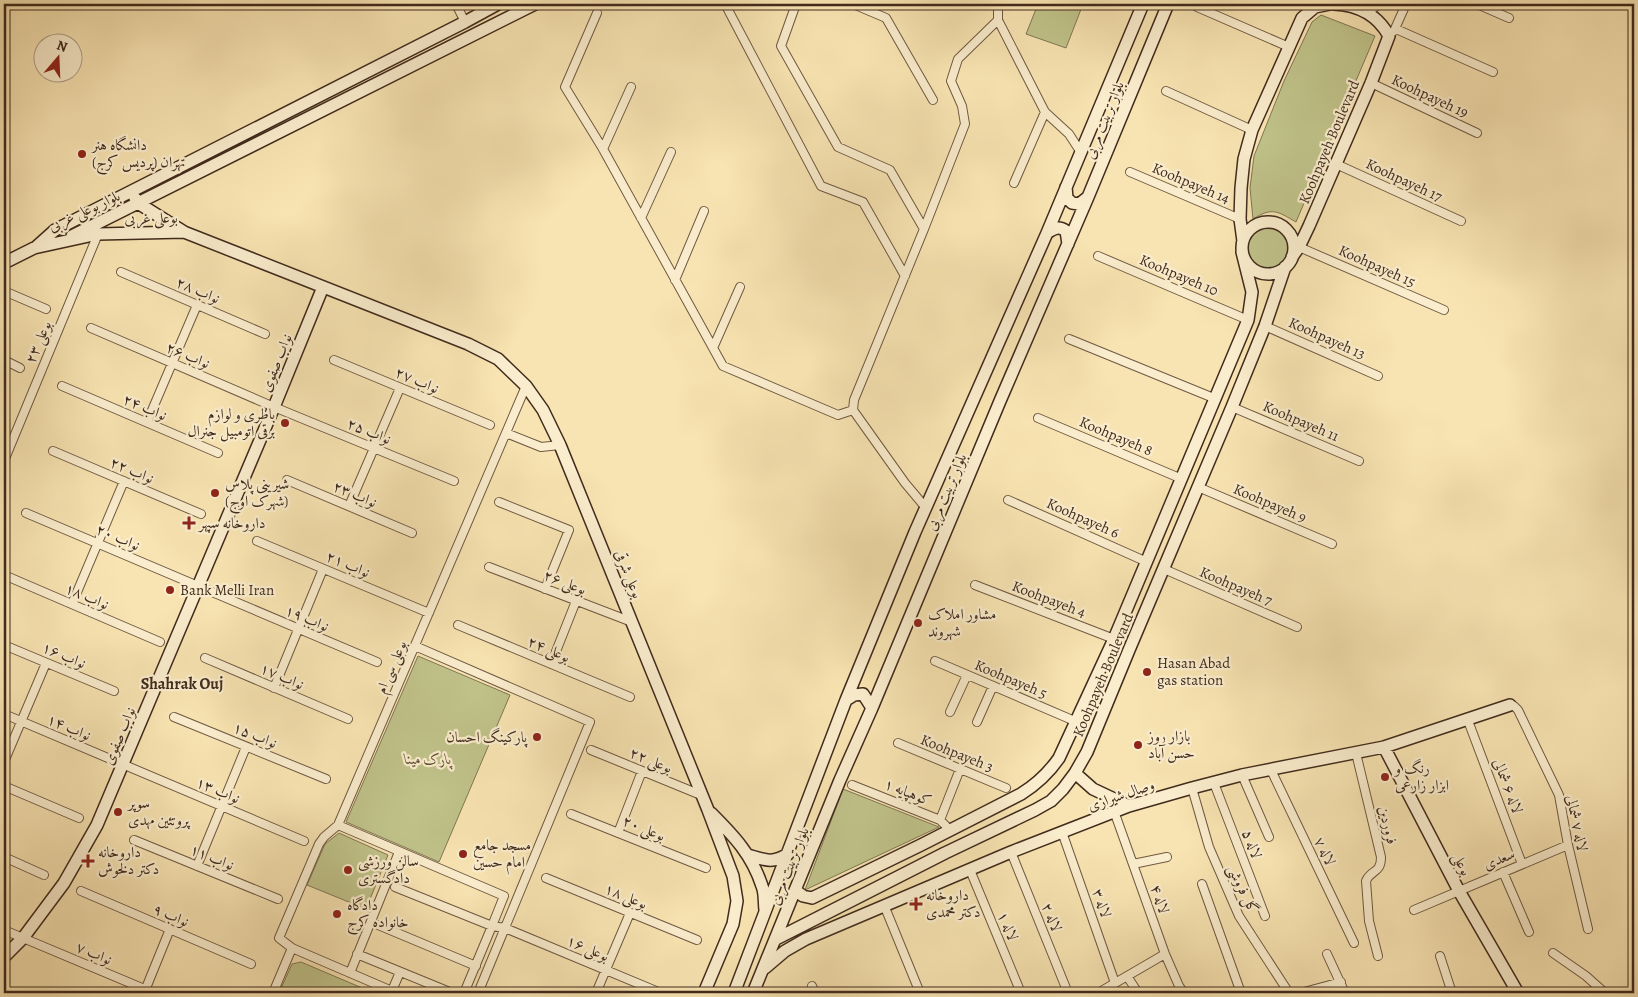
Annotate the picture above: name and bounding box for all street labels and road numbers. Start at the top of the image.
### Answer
street label: Koohpayeh 19 [1388,69,1472,123]
street label: Koohpayeh Boulevard [1294,76,1364,207]
street label: بلوار تربیت مربی [1079,78,1130,162]
street label: Koohpayeh 17 [1363,154,1446,207]
street label: Koohpayeh 14 [1149,158,1233,208]
street label: بلوار بوعلی غربی [45,186,124,237]
street label: بوعلی غربی [124,208,178,229]
street label: Koohpayeh 15 [1335,240,1419,292]
street label: Koohpayeh 10 [1137,249,1221,301]
street label: نواب ۲۸ [173,272,223,308]
street label: Koohpayeh 13 [1285,312,1369,364]
street label: بوعلی ۲۳ [20,318,57,367]
street label: نواب صفوی [255,331,297,395]
street label: نواب ۲۶ [163,337,213,373]
street label: نواب ۲۷ [392,362,442,398]
street label: نواب ۲۴ [120,389,170,425]
street label: Koohpayeh 11 [1260,396,1342,446]
street label: Koohpayeh 8 [1076,412,1156,460]
street label: نواب ۲۵ [344,413,394,449]
street label: بلوار تربیت مربی [921,450,972,534]
street label: نواب ۲۲ [107,452,157,488]
street label: نواب ۲۳ [330,476,380,512]
street label: Koohpayeh 9 [1230,479,1310,527]
street label: Koohpayeh 6 [1043,493,1123,543]
street label: نواب ۲۰ [93,519,143,555]
street label: نواب ۲۱ [323,546,373,582]
street label: بوعلی شرقی [609,547,648,602]
street label: Koohpayeh 7 [1197,562,1276,611]
street label: بوعلی ۲۶ [540,565,589,600]
street label: Koohpayeh 4 [1009,576,1089,622]
street label: نواب ۱۸ [62,578,112,614]
street label: نواب ۱۹ [282,600,332,636]
street label: Koohpayeh Boulevard [1068,609,1138,740]
street label: بوعلی ۲۴ [524,631,573,668]
street label: نواب ۱۶ [39,637,89,673]
street label: بوعلی سی ام [371,637,414,698]
street label: Koohpayeh 5 [972,655,1050,703]
street label: نواب ۱۷ [257,658,307,694]
street label: نواب صفوی [98,704,140,768]
street label: نواب ۱۴ [44,709,94,745]
street label: نواب ۱۵ [230,717,280,753]
street label: Koohpayeh 3 [918,729,996,777]
street label: بوعلی ۲۲ [626,742,675,779]
street label: لاله ۶ شمالی [1488,756,1528,816]
street label: نواب ۱۳ [193,772,243,808]
street label: کوهپایه ۱ [881,774,935,810]
street label: وصال شیرازی [1085,774,1157,816]
street label: لاله ۷ شمالی [1561,793,1593,853]
street label: فروردین [1374,804,1402,846]
street label: بوعلی ۲۰ [619,810,668,847]
street label: بلوار تربیت مربی [764,824,815,908]
street label: لاله ۵ [1237,827,1267,861]
street label: لاله ۷ [1310,833,1340,869]
street label: نواب ۱۱ [187,839,237,875]
street label: سعدی [1480,843,1518,875]
street label: بوعلی [1447,849,1476,880]
street label: گل فروشی [1222,861,1263,917]
street label: بوعلی ۱۸ [601,878,650,915]
street label: لاله ۴ [1146,882,1174,916]
street label: لاله ۳ [1088,886,1116,920]
street label: نواب ۹ [150,899,192,931]
street label: لاله ۲ [1037,900,1067,934]
street label: لاله ۱ [993,908,1023,944]
street label: بوعلی ۱۶ [563,930,612,967]
street label: نواب ۷ [73,937,115,969]

